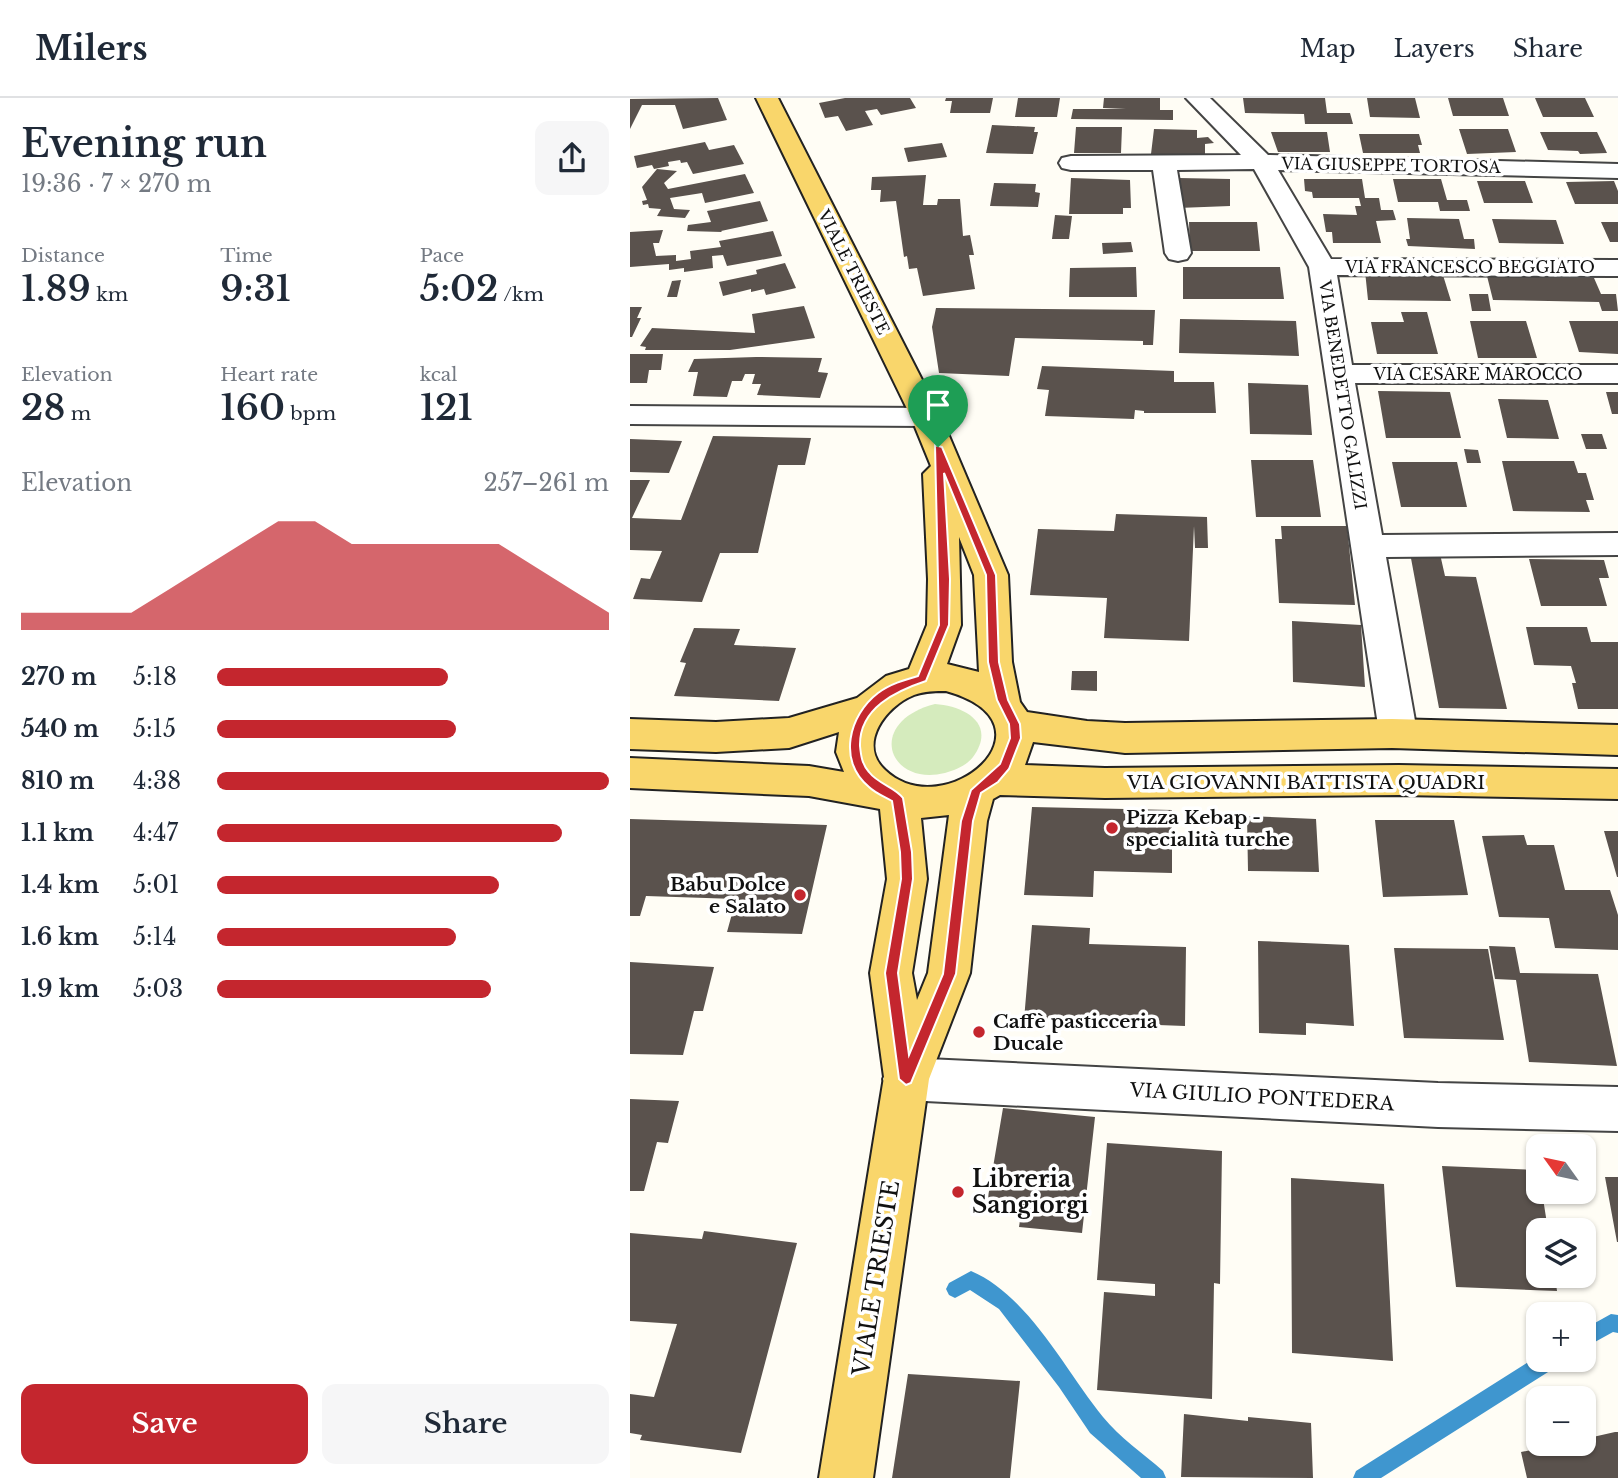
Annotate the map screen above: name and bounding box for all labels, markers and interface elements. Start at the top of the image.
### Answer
text: Milers [35,28,148,69]
text: Map [1300,34,1356,63]
text: Layers [1394,34,1475,63]
text: Share [1513,34,1583,63]
text: Evening run [21,120,267,167]
button: share [535,121,609,195]
street label: VIA GIUSEPPE TORTOSA [1280,153,1502,177]
text: 19:36 · 7 × 270 m [21,170,211,198]
street label: VIALE TRIESTE [813,205,894,338]
text: Distance [21,244,105,267]
text: Time [220,244,273,267]
text: Pace [420,244,464,267]
street label: VIA FRANCESCO BEGGIATO [1344,257,1595,277]
text: 1.89 [21,267,91,310]
text: 9:31 [220,267,291,310]
text: 5:02 [420,267,498,310]
street label: VIA BENEDETTO GALIZZI [1315,278,1371,511]
text: km [91,283,128,306]
text: /km [498,283,544,306]
text: Elevation [21,363,113,386]
text: Heart rate [220,363,318,386]
text: kcal [420,363,458,386]
street label: VIA CESARE MAROCCO [1372,364,1583,384]
pin [908,375,968,447]
text: 28 [21,386,65,429]
text: 160 [220,386,285,429]
text: 121 [420,386,473,429]
icon: arrive [919,386,957,424]
text: m [65,402,91,425]
text: bpm [285,402,336,425]
text: Elevation [21,469,132,497]
text: 257–261 m [483,469,609,497]
text: 270 m [21,663,97,691]
text: 5:18 [133,663,177,691]
text: 540 m [21,715,99,743]
text: 5:15 [133,715,176,743]
text: 810 m [21,767,95,795]
text: 4:38 [133,767,181,795]
street label: VIA GIOVANNI BATTISTA QUADRI [1126,771,1485,794]
place label: Pizza Kebap - specialità turche [1126,806,1290,851]
text: 1.1 km [21,819,94,847]
text: 4:47 [133,819,178,847]
marker: Pizza Kebap - specialità turche [1104,820,1120,836]
text: 1.4 km [21,871,99,899]
text: 5:01 [133,871,179,899]
place label: Babu Dolce e Salato [670,873,786,918]
marker: Babu Dolce e Salato [792,887,808,903]
text: 1.6 km [21,923,99,951]
text: 5:14 [133,923,176,951]
text: 1.9 km [21,975,99,1003]
text: 5:03 [133,975,183,1003]
place label: Caffè pasticceria Ducale [993,1010,1158,1055]
marker: Caffè pasticceria Ducale [971,1024,987,1040]
street label: VIA GIULIO PONTEDERA [1128,1079,1395,1115]
north arrow [1526,1134,1596,1204]
map controls [1526,1134,1596,1456]
place label: Libreria Sangiorgi [972,1165,1088,1219]
street label: VIALE TRIESTE [847,1178,905,1379]
marker: Libreria Sangiorgi [950,1184,966,1200]
button: layers [1526,1218,1596,1288]
button: + [1526,1302,1596,1372]
button: Save [21,1384,308,1464]
button: Share [322,1384,609,1464]
button: − [1526,1386,1596,1456]

